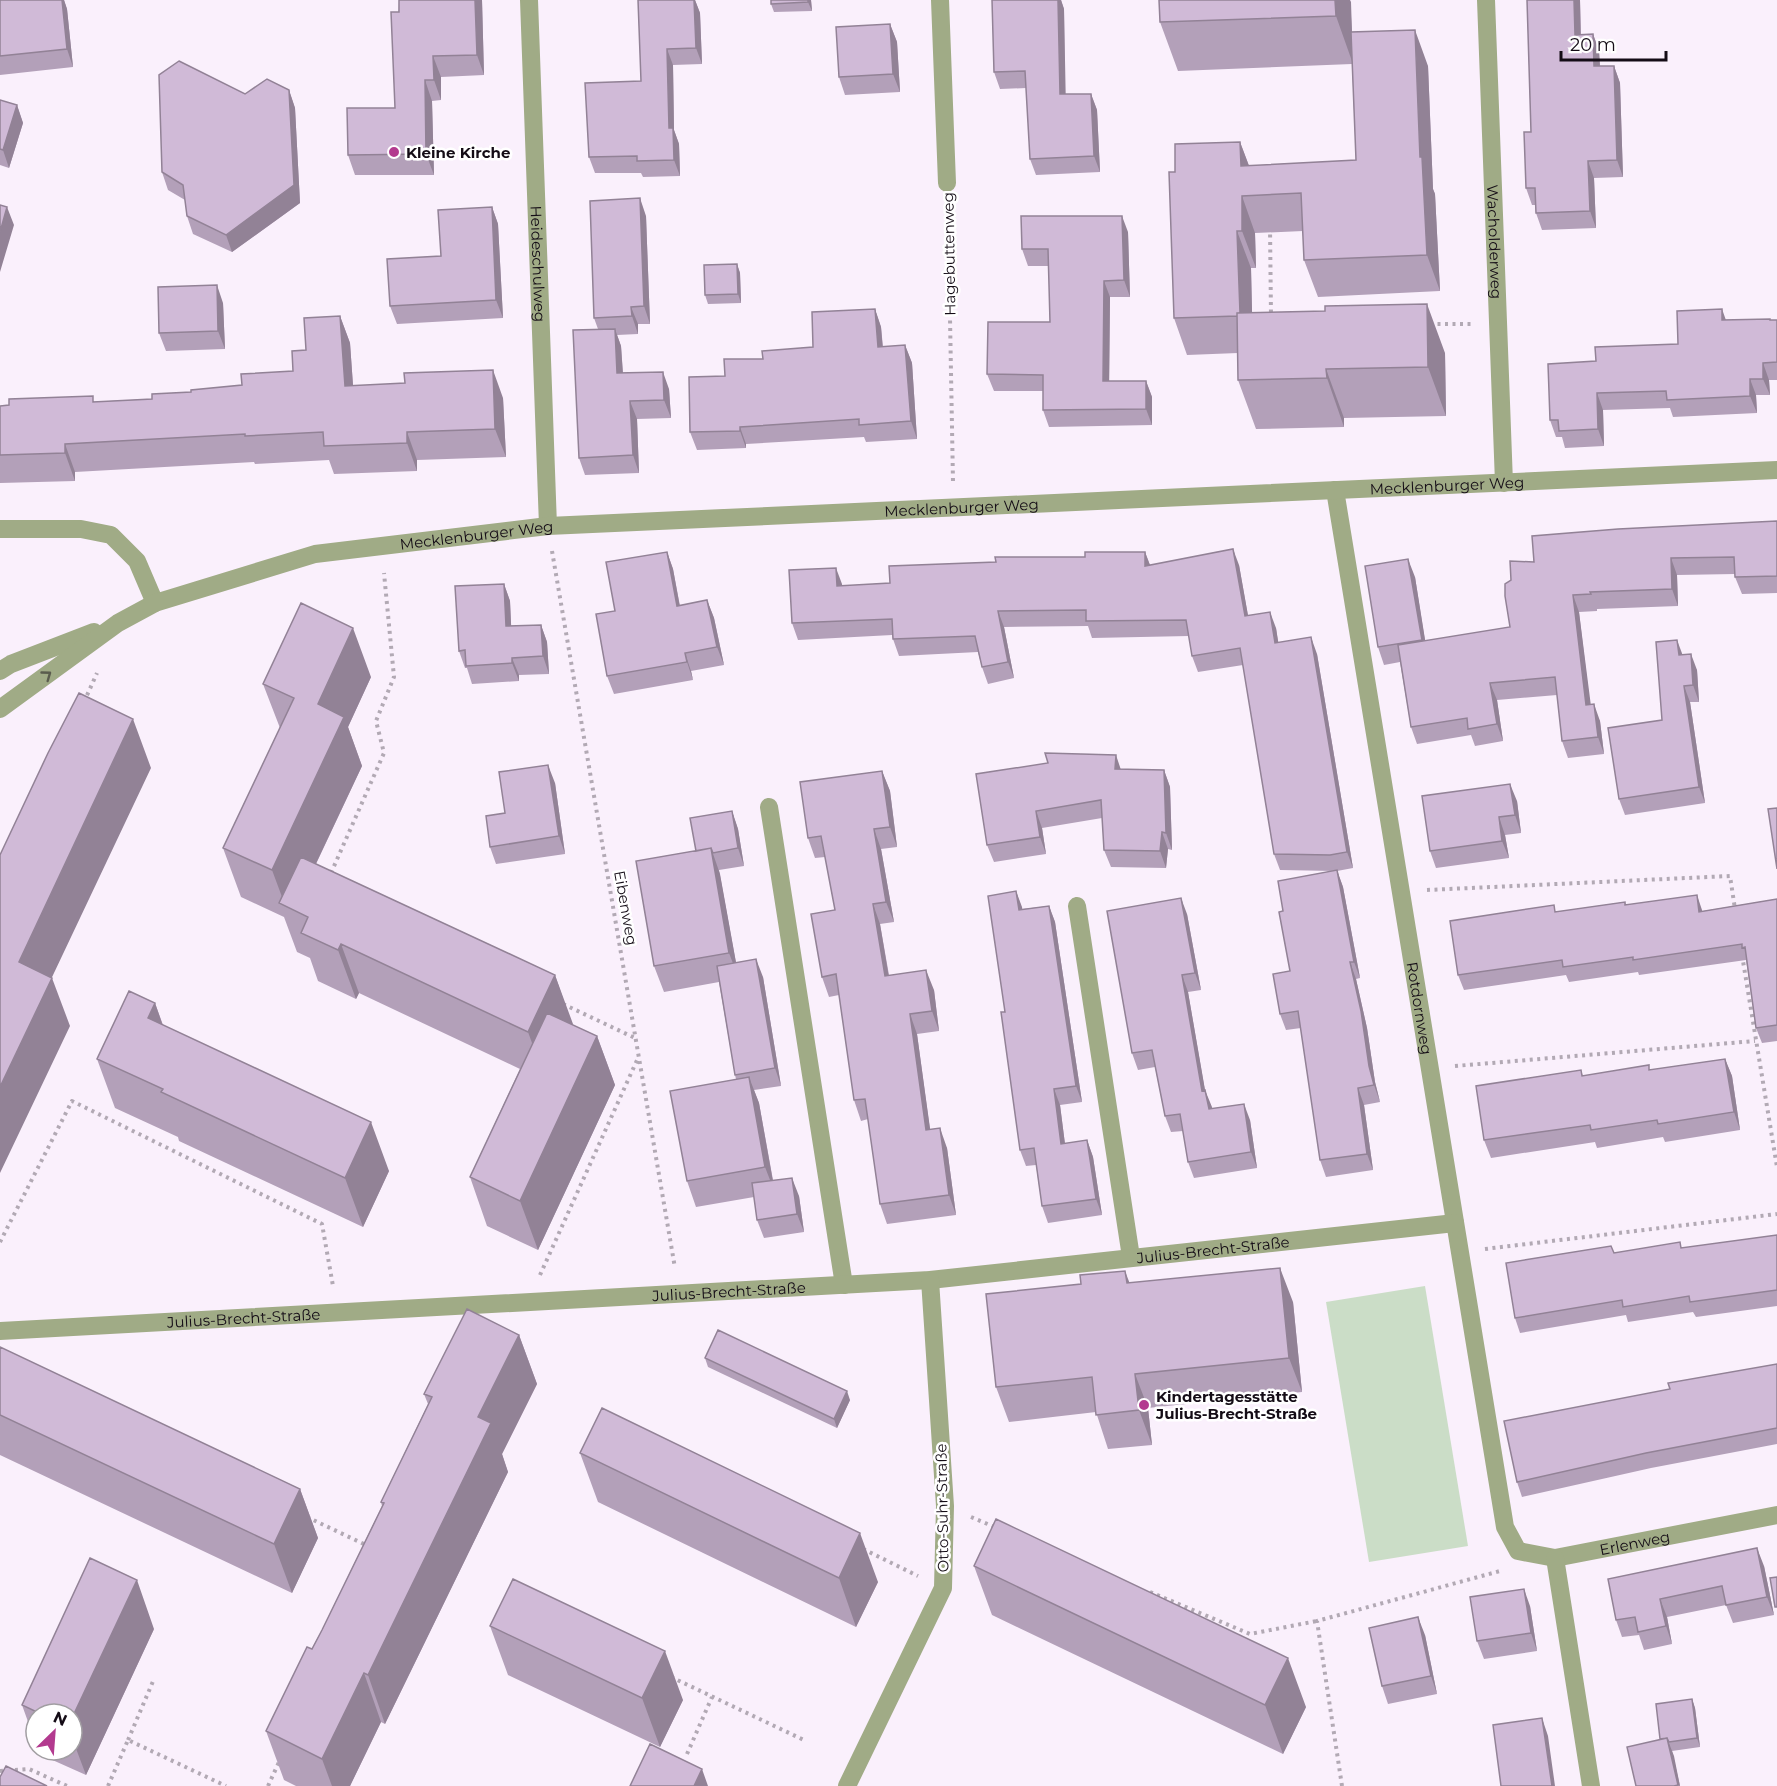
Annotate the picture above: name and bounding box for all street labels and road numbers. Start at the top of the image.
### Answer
street label: Wacholderweg [1483,184,1507,299]
street label: Hagebuttenweg [938,192,960,316]
street label: Heideschulweg [527,205,550,323]
street label: Mecklenburger Weg [1369,472,1525,498]
street label: Mecklenburger Weg [884,494,1039,520]
street label: Mecklenburger Weg [399,516,554,553]
street label: Eibenweg [610,869,642,947]
street label: Rotdornweg [1403,960,1437,1056]
street label: Julius-Brecht-Straße [1135,1232,1290,1267]
street label: Julius-Brecht-Straße [651,1277,806,1305]
street label: Julius-Brecht-Straße [165,1304,321,1331]
street label: Otto-Suhr-Straße [931,1443,953,1573]
street label: Erlenweg [1598,1526,1672,1559]

